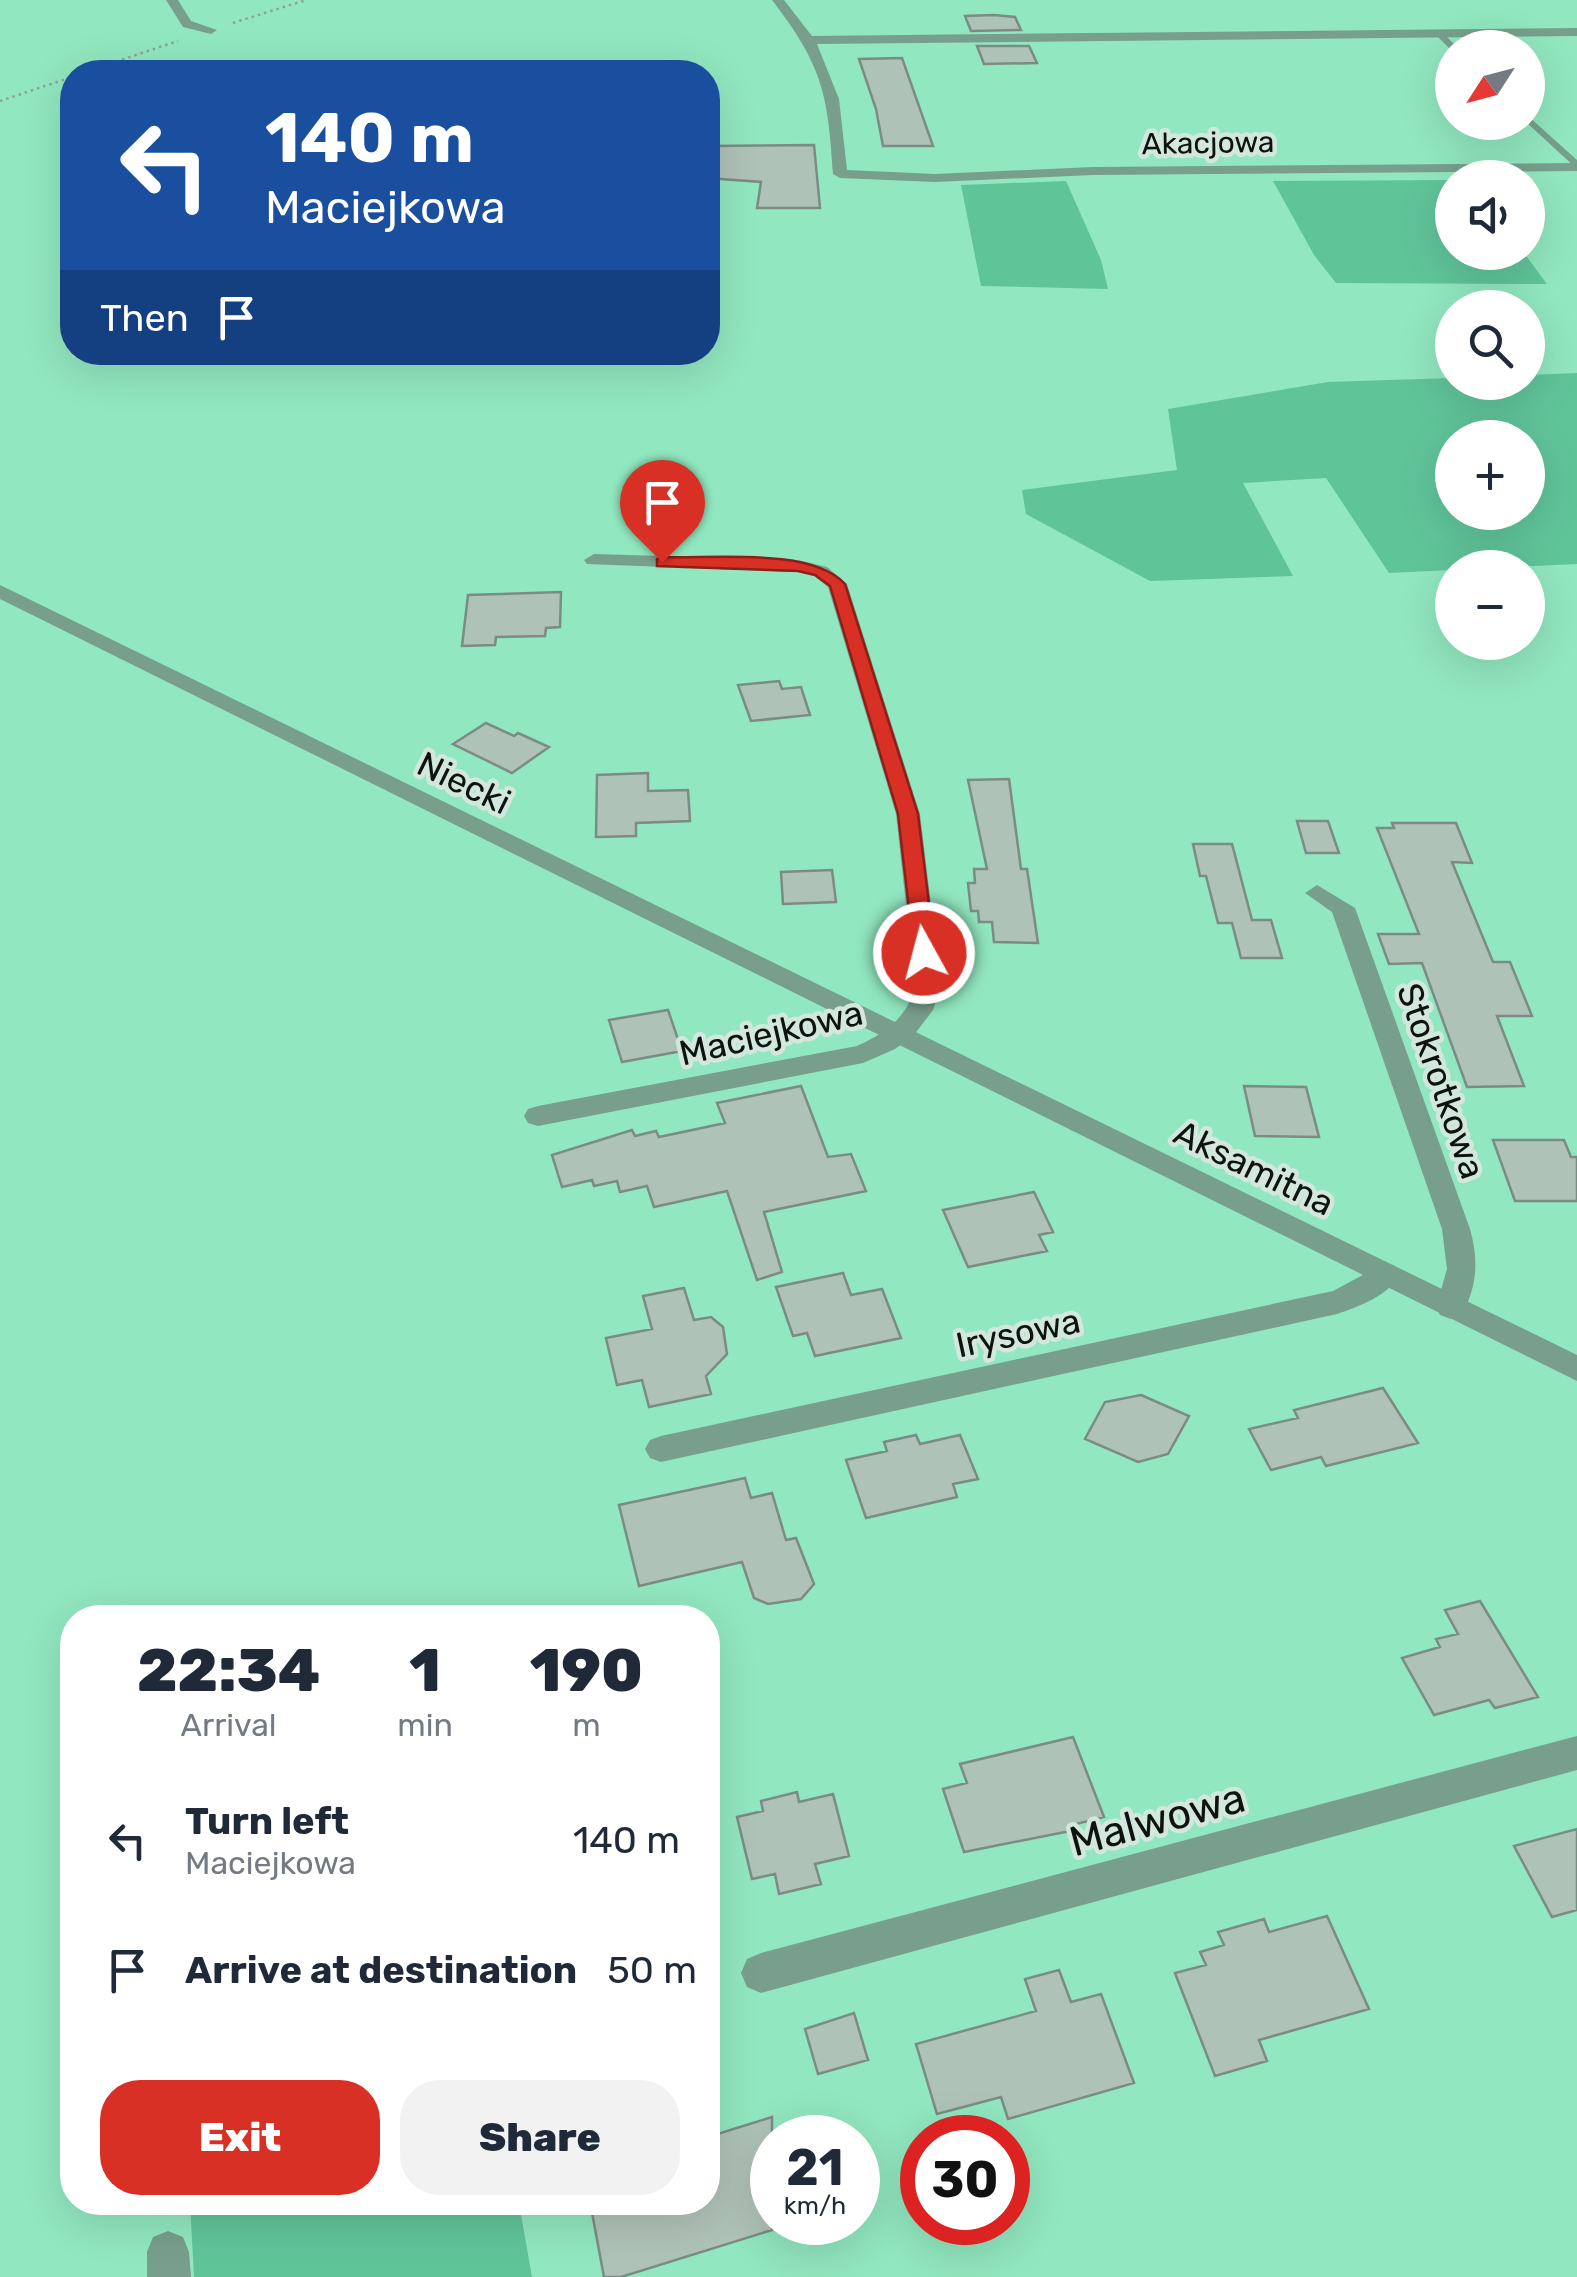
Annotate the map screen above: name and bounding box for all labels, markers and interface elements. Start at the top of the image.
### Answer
north arrow [1435,30,1545,140]
map controls [1435,30,1545,660]
text: 140 m [265,97,474,180]
icon: left [100,100,230,230]
street label: Akacjowa [1141,124,1275,162]
button: sound [1435,160,1545,270]
text: Maciejkowa [265,181,506,234]
icon: arrive [209,290,264,345]
button: search [1435,290,1545,400]
text: Then [100,295,189,341]
button: + [1435,420,1545,530]
pin [620,460,705,563]
icon: arrive [635,475,690,530]
button: − [1435,550,1545,660]
street label: Niecki [411,743,517,823]
position arrow [872,901,976,1005]
street label: Stokrotkowa [1388,978,1494,1184]
street label: Maciejkowa [675,991,867,1075]
street label: Aksamitna [1167,1111,1341,1225]
street label: Irysowa [952,1299,1084,1367]
text: 22:34 [137,1635,320,1706]
text: 1 [409,1635,441,1706]
text: 190 [530,1635,643,1706]
text: Arrival [181,1706,277,1744]
text: min [397,1706,453,1744]
text: m [572,1706,601,1744]
street label: Malwowa [1064,1773,1250,1867]
text: Turn left [185,1798,349,1844]
icon: left [100,1813,155,1868]
text: 140 m [573,1817,680,1863]
text: Maciejkowa [185,1844,356,1882]
icon: arrive [100,1943,155,1998]
text: Arrive at destination [185,1947,577,1993]
text: 50 m [607,1947,697,1993]
button: Exit [100,2080,380,2195]
button: Share [400,2080,680,2195]
speed limit sign: 30 [900,2115,1030,2245]
text: 21 [786,2138,844,2198]
text: km/h [784,2191,846,2220]

